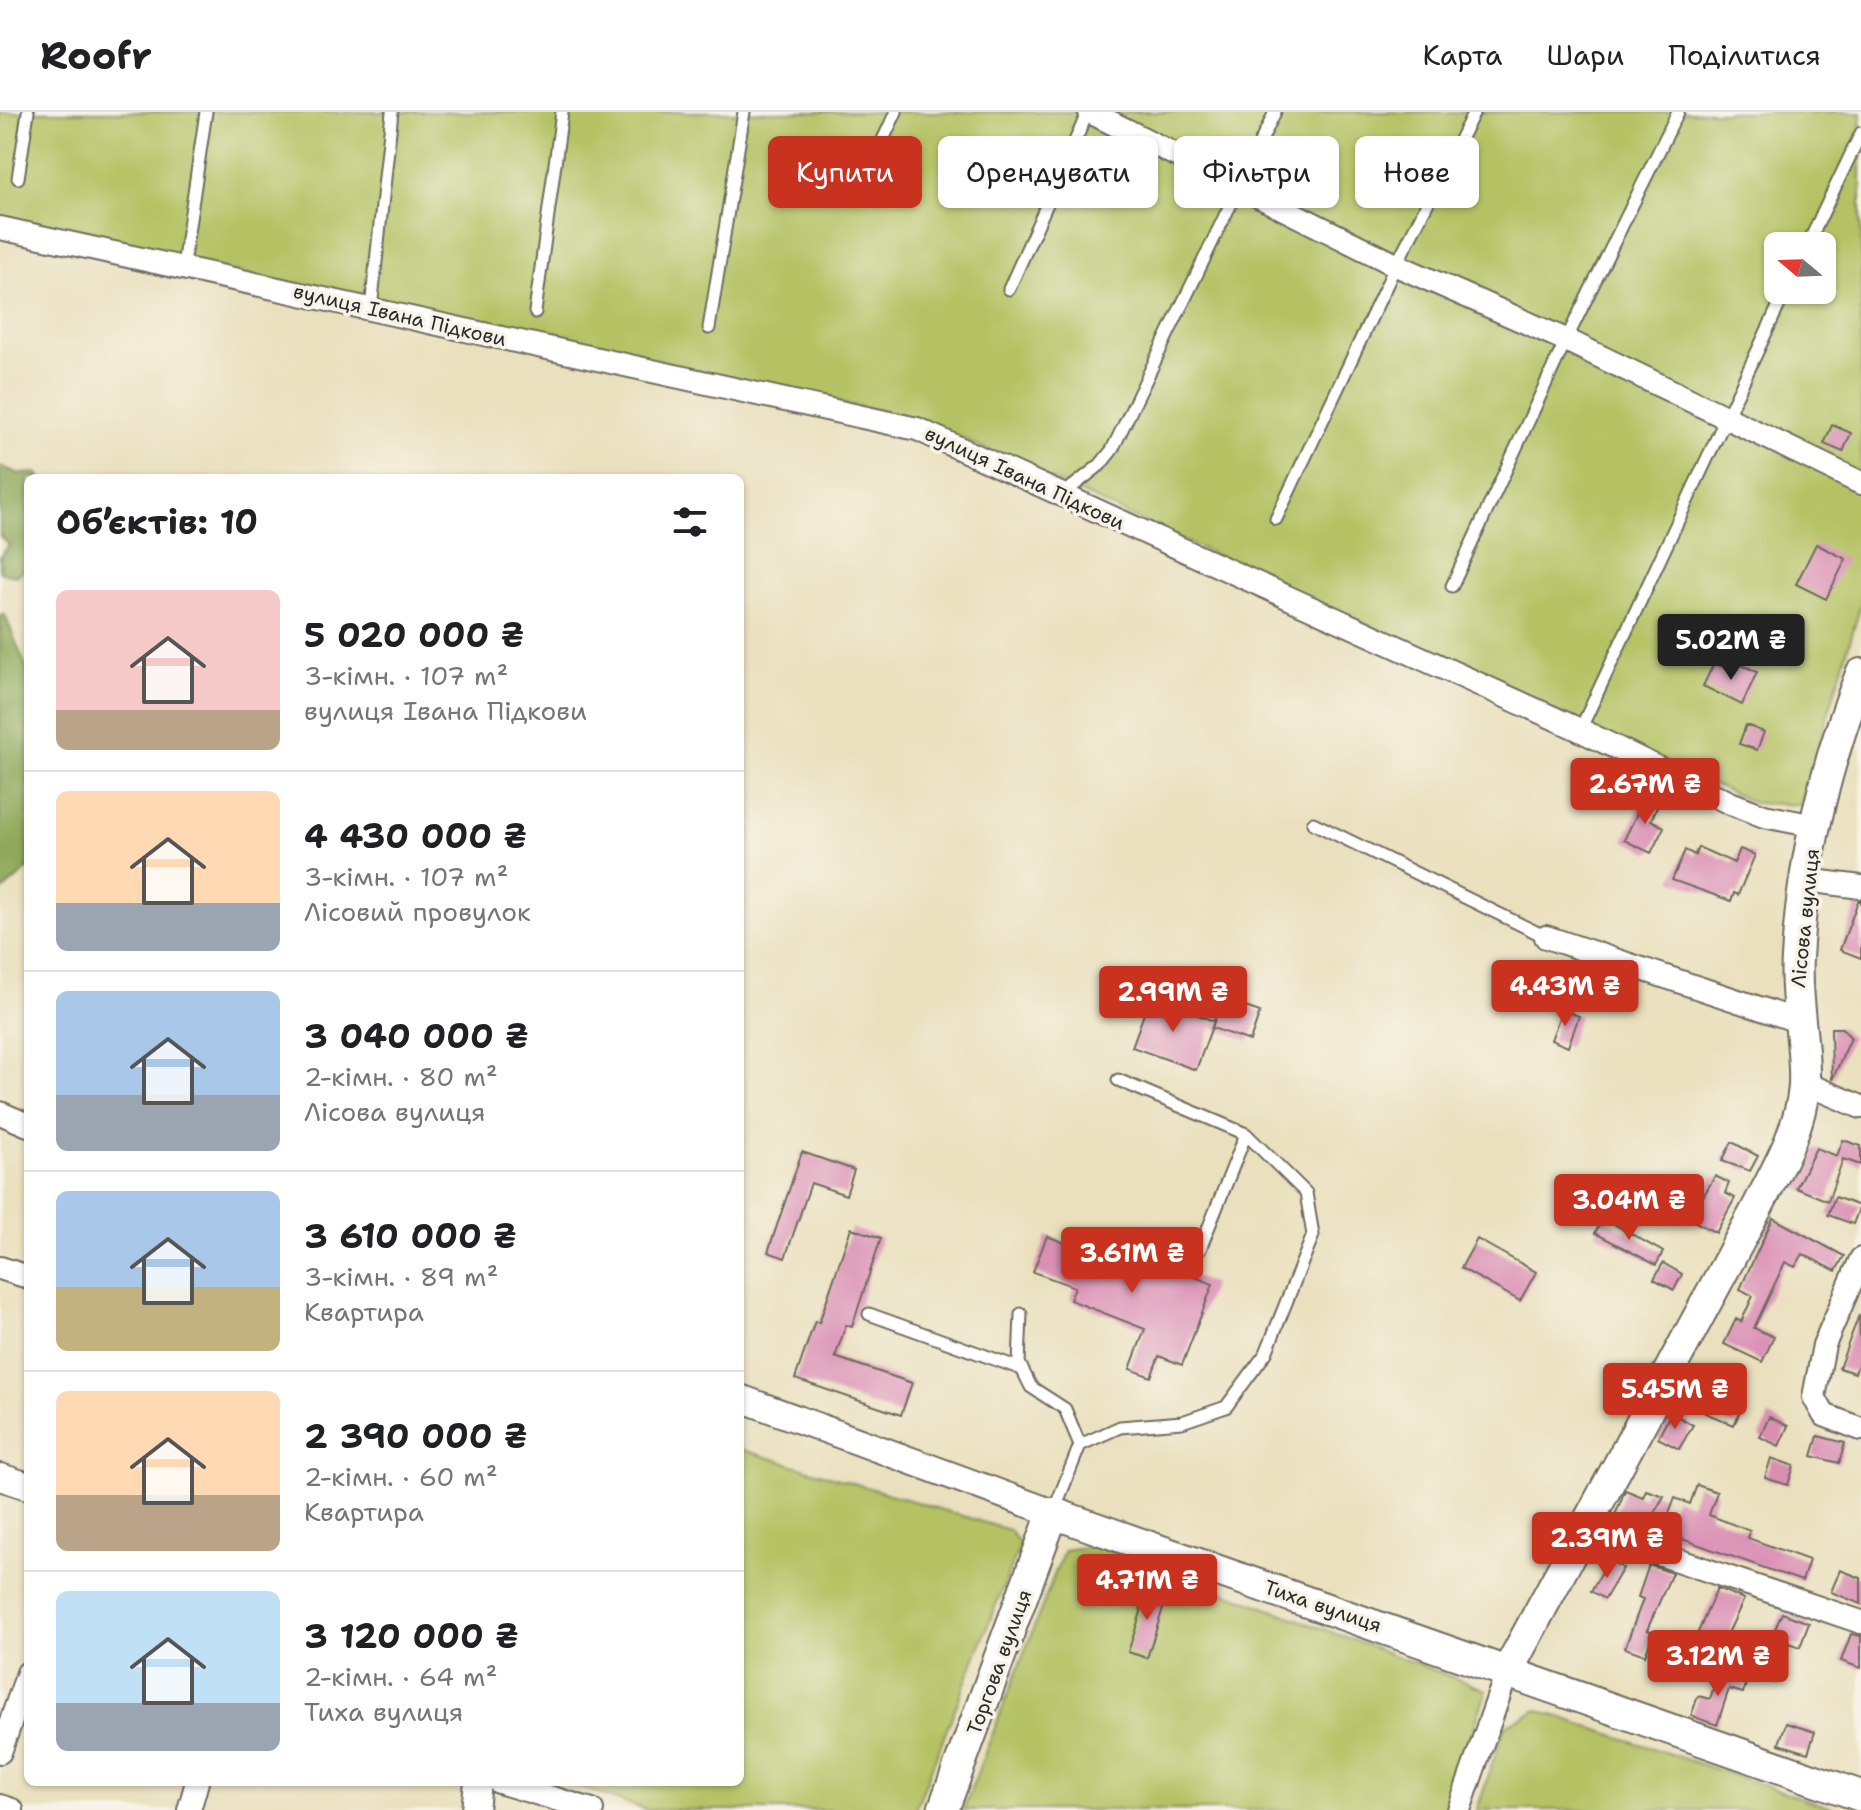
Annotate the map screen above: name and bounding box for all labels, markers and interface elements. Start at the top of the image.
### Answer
text: Roofr [40,30,152,81]
text: Карта [1422,36,1503,74]
text: Шари [1547,36,1624,74]
text: Поділитися [1668,36,1821,74]
chip: Купити [768,136,922,208]
chip: Орендувати [938,136,1158,208]
chip: Фільтри [1174,136,1339,208]
chip: Нове [1355,136,1479,208]
north arrow [1764,232,1836,304]
map controls [1764,232,1836,304]
street label: вулиця Івана Підкови [291,278,509,352]
street label: вулиця Івана Підкови [921,420,1129,536]
text: Об’єктів: 10 [56,499,258,545]
icon: filters [668,500,712,544]
text: 5 020 000 ₴ [304,612,524,658]
pin: 5.02M ₴ [1657,614,1805,682]
icon: home [120,622,216,718]
text: 5.02M ₴ [1676,622,1786,657]
text: 3-кімн. · 107 m² [304,658,509,693]
text: вулиця Івана Підкови [304,693,587,728]
pin: 2.67M ₴ [1571,758,1719,826]
text: 2.67M ₴ [1588,766,1702,801]
text: 4 430 000 ₴ [304,813,527,859]
icon: home [120,823,216,919]
street label: Лісова вулиця [1785,847,1825,989]
text: 3-кімн. · 107 m² [304,859,509,894]
text: Лісовий провулок [304,894,531,929]
pin: 4.43M ₴ [1491,960,1639,1028]
pin: 2.99M ₴ [1099,966,1247,1034]
text: 4.43M ₴ [1509,968,1621,1003]
text: 2.99M ₴ [1117,974,1229,1009]
text: 3 040 000 ₴ [304,1013,529,1059]
icon: home [120,1023,216,1119]
text: 2-кімн. · 80 m² [304,1059,498,1094]
text: Лісова вулиця [304,1094,486,1129]
pin: 3.04M ₴ [1555,1174,1703,1242]
text: 3.04M ₴ [1572,1182,1686,1217]
text: 3 610 000 ₴ [304,1213,517,1259]
icon: home [120,1223,216,1319]
pin: 3.61M ₴ [1058,1227,1206,1295]
text: 3.61M ₴ [1079,1235,1185,1270]
text: 3-кімн. · 89 m² [304,1259,498,1294]
text: Квартира [304,1294,424,1329]
pin: 5.45M ₴ [1601,1363,1749,1431]
text: 5.45M ₴ [1621,1371,1729,1406]
text: 2 390 000 ₴ [304,1413,527,1459]
icon: home [120,1423,216,1519]
text: 2-кімн. · 60 m² [304,1459,498,1494]
text: Квартира [304,1494,424,1529]
pin: 2.39M ₴ [1533,1512,1681,1580]
text: 2.39M ₴ [1550,1520,1664,1555]
pin: 4.71M ₴ [1073,1554,1221,1622]
text: 4.71M ₴ [1095,1562,1199,1597]
street label: Тиха вулиця [1261,1574,1385,1638]
street label: Торгова вулиця [961,1586,1037,1738]
text: 3 120 000 ₴ [304,1613,519,1659]
icon: home [120,1623,216,1719]
pin: 3.12M ₴ [1644,1630,1792,1698]
text: 3.12M ₴ [1666,1638,1770,1673]
text: 2-кімн. · 64 m² [304,1659,497,1694]
text: Тиха вулиця [304,1694,463,1729]

